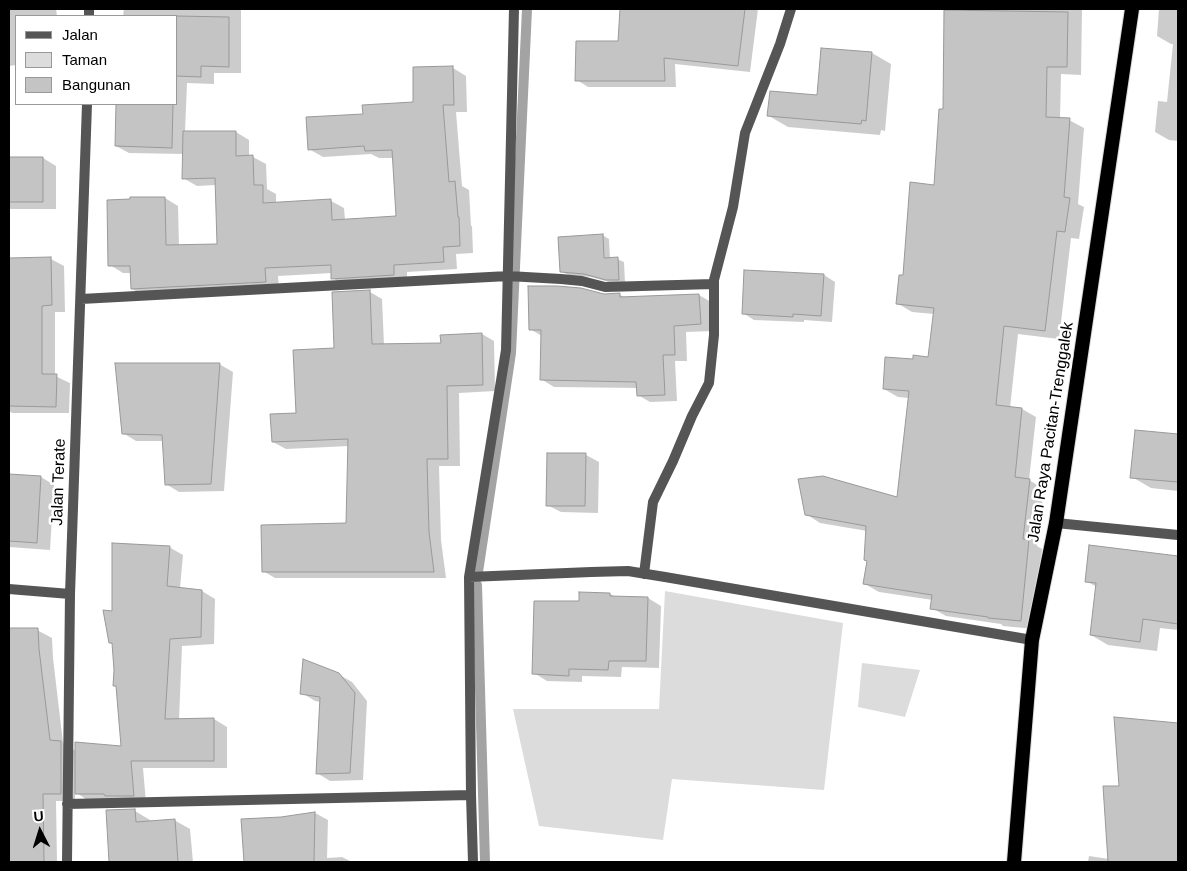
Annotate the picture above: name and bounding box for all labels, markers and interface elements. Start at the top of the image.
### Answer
legend [15,15,178,105]
text: Jalan [62,26,98,43]
text: Taman [62,51,107,68]
text: Bangunan [62,76,130,93]
street label: Jalan Raya Pacitan-Trenggalek [1024,321,1078,543]
street label: Jalan Terate [48,438,70,526]
north arrow [15,806,65,856]
text: U [33,808,44,824]

